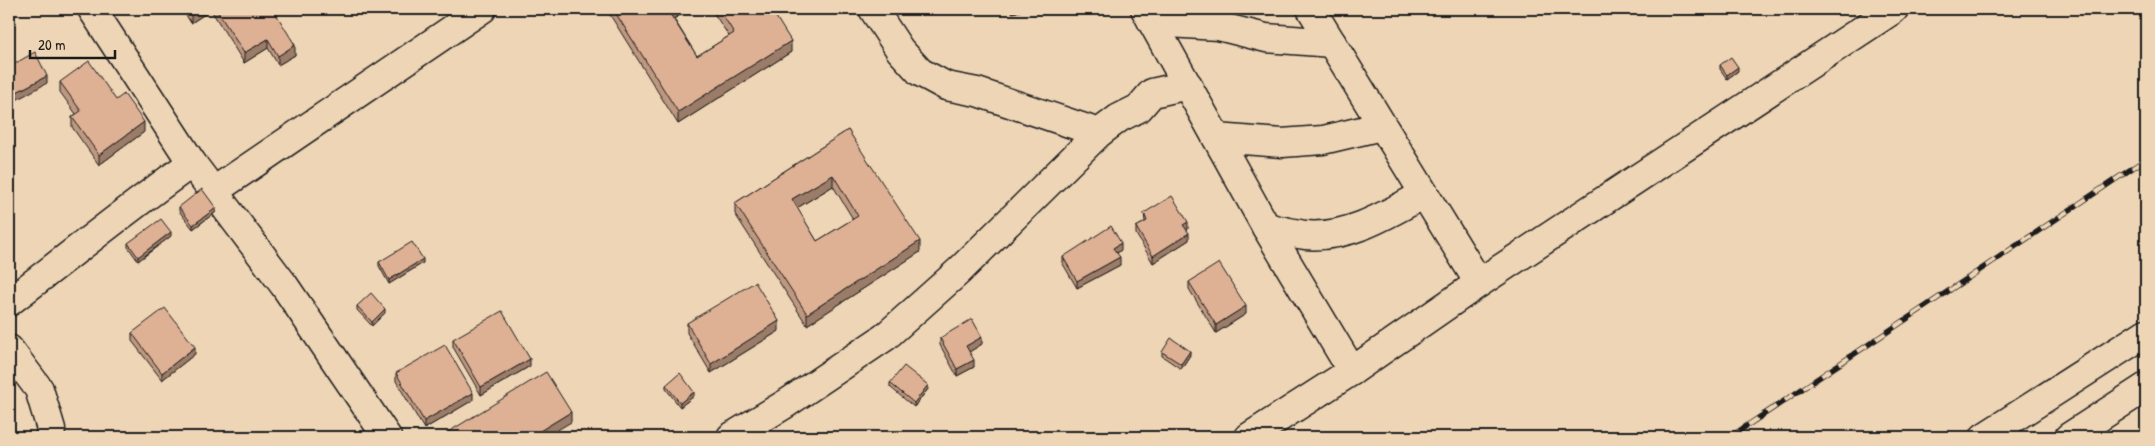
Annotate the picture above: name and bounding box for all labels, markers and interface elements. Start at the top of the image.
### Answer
scale bar [30,28,115,60]
text: 20 m [38,34,65,55]

